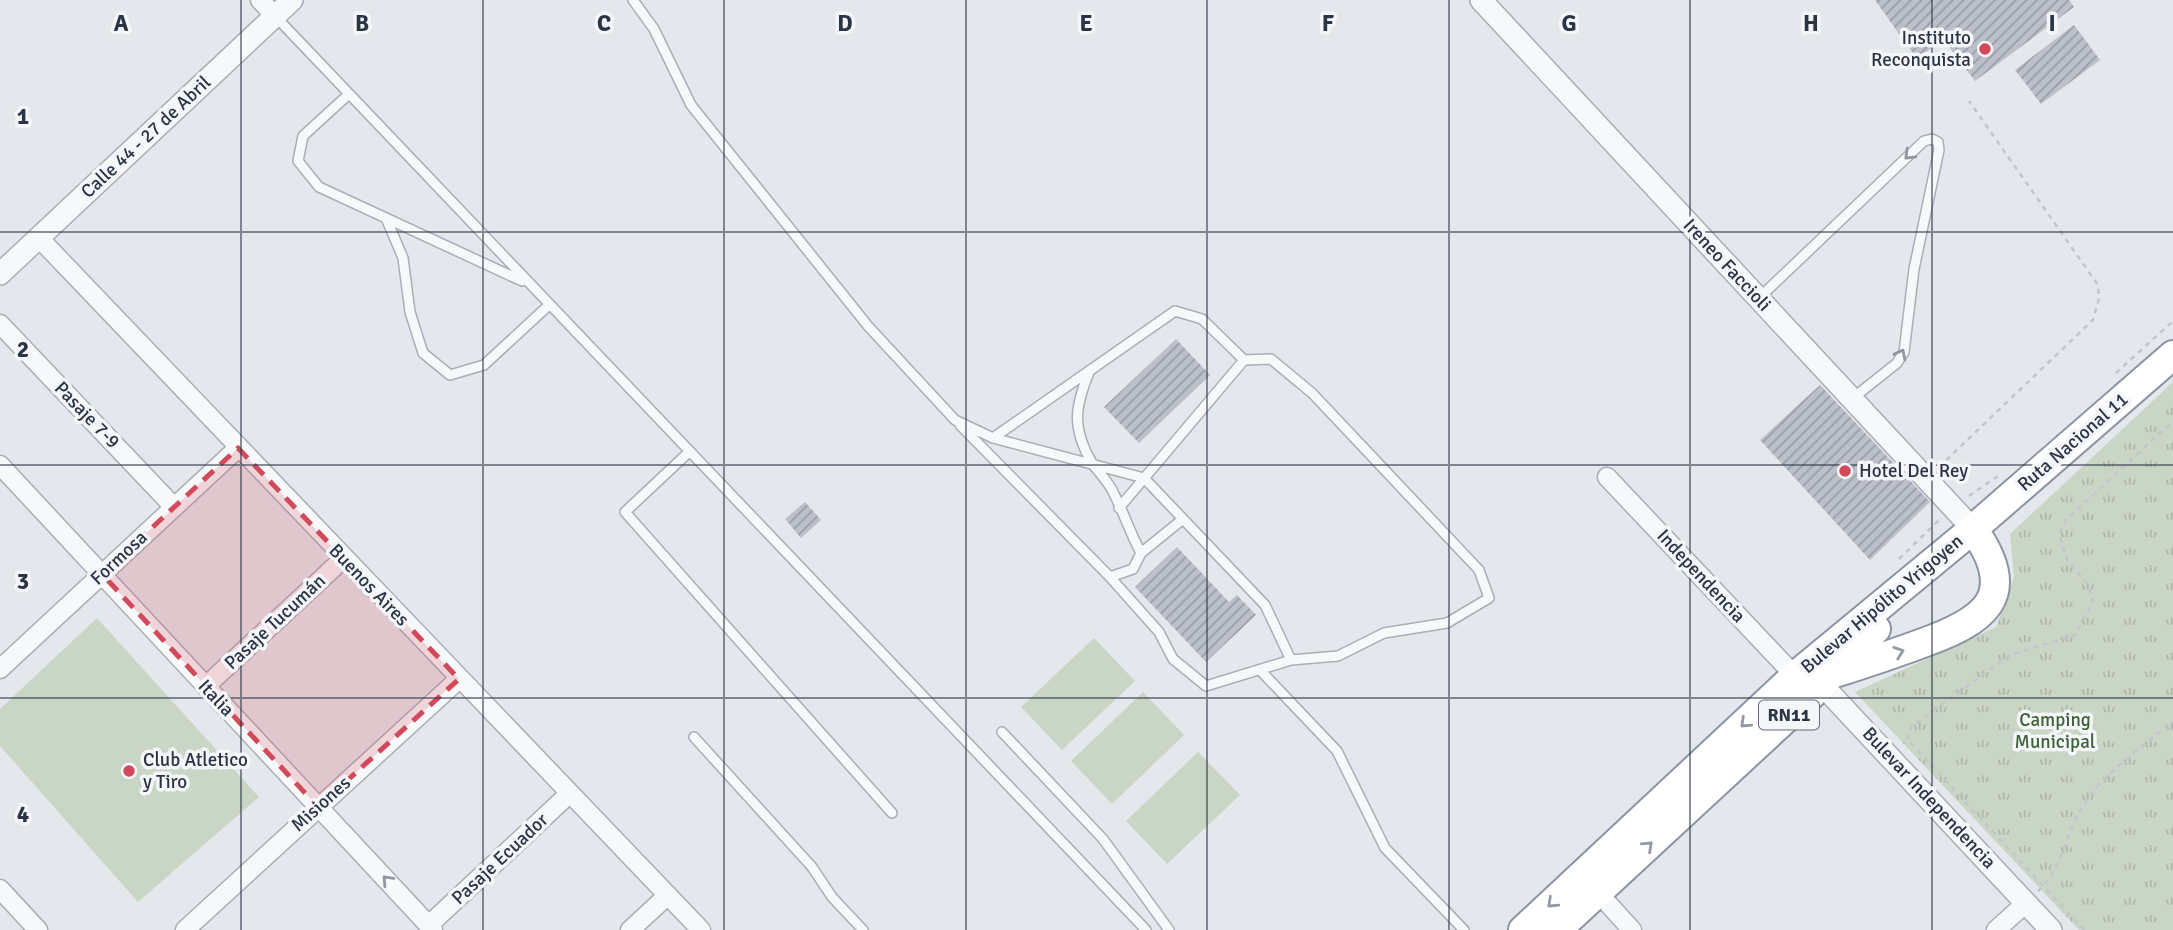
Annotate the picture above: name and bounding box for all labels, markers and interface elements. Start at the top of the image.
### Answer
text: A [114,9,129,38]
text: B [355,9,369,38]
text: C [597,9,611,38]
text: D [837,9,853,38]
text: E [1079,9,1093,38]
text: F [1322,9,1334,38]
text: G [1561,9,1577,38]
text: H [1803,9,1819,38]
text: I [2048,9,2056,38]
place label: Instituto Reconquista [1871,26,1971,72]
marker: Instituto Reconquista [1977,41,1993,57]
street label: Calle 44 - 27 de Abril [76,71,216,203]
text: 1 [17,102,29,131]
one-way arrow [1904,147,1917,160]
street label: Ireneo Faccioli [1678,214,1776,316]
text: 2 [17,335,29,364]
one-way arrow [1893,349,1907,361]
street label: Pasaje 7-9 [49,376,125,454]
street label: Ruta Nacional 11 [2013,387,2133,497]
place label: Hotel Del Rey [1859,459,1968,483]
marker: Hotel Del Rey [1837,463,1853,479]
street label: Independencia [1652,524,1750,628]
street label: Formosa [86,526,152,590]
street label: Bulevar Hipólito Yrigoyen [1796,529,1968,679]
street label: Buenos Aires [324,539,414,631]
text: 3 [17,567,29,596]
street label: Pasaje Tucumán [219,569,331,675]
one-way arrow [1892,646,1904,660]
street label: Italia [193,674,239,722]
road number: RN11 [1759,700,1819,730]
park label: Camping Municipal [2015,708,2095,754]
one-way arrow [1740,715,1753,727]
street label: Bulevar Independencia [1857,722,2001,874]
place label: Club Atletico y Tiro [143,748,248,794]
marker: Club Atletico y Tiro [121,763,137,779]
street label: Misiones [286,771,356,837]
text: 4 [17,800,29,829]
street label: Pasaje Ecuador [447,808,553,910]
one-way arrow [1640,842,1653,855]
one-way arrow [382,875,395,888]
one-way arrow [1547,895,1560,907]

